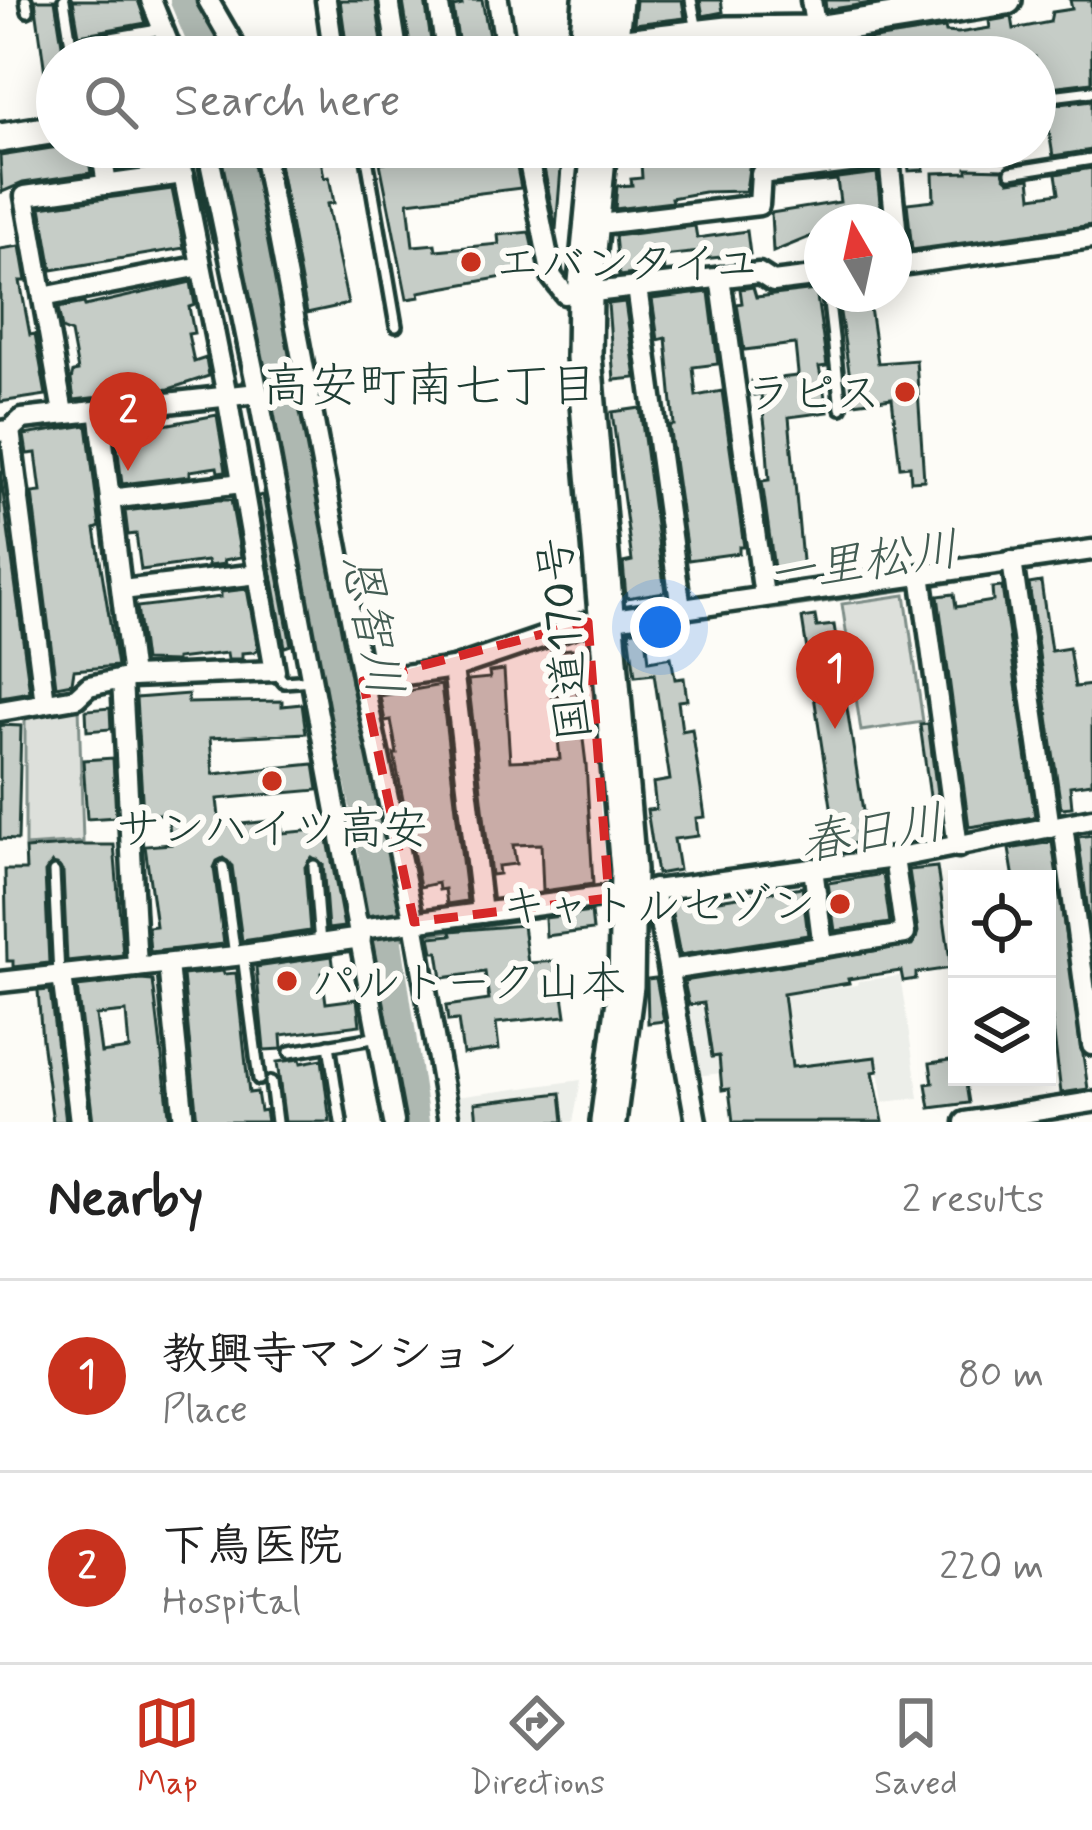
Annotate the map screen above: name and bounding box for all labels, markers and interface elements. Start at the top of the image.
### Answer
search box [36,36,1056,168]
icon: search [78,69,144,135]
text: Search here [174,73,401,132]
north arrow [804,204,912,312]
place label: エバンタイユ [495,236,760,295]
marker: エバンタイユ [458,249,484,275]
district label: 高安町南七丁目 [262,356,598,419]
place label: ラピス [746,366,881,425]
pin: 2 [89,372,167,471]
marker: ラピス [892,379,918,405]
water label: 一里松川 [764,519,963,608]
street label: 国道170号 [526,534,607,744]
water label: 恩智川 [326,548,415,701]
your location [630,597,690,657]
pin: 1 [796,630,874,729]
marker: サンハイツ高安 [259,768,285,794]
water label: 春日川 [796,792,949,877]
place label: サンハイツ高安 [115,801,429,860]
map controls [948,870,1056,1086]
button: locate [948,870,1056,978]
place label: キャトルセゾン [501,878,816,937]
marker: キャトルセゾン [827,891,853,917]
place label: パルトーク山本 [311,955,626,1014]
marker: パルトーク山本 [274,968,300,994]
button: layers [948,978,1056,1086]
text: Nearby [48,1167,203,1233]
text: 2 results [902,1175,1044,1226]
text: 教興寺マンション [162,1326,518,1385]
text: 1 [78,1350,96,1401]
text: 80 m [958,1350,1044,1401]
text: Place [162,1385,248,1436]
text: 下鳥医院 [162,1518,342,1577]
text: 2 [77,1542,97,1593]
text: 220 m [939,1542,1044,1593]
text: Hospital [162,1577,301,1628]
tab: Map [134,1690,200,1806]
tab: Directions [469,1690,605,1806]
tab: Saved [874,1690,958,1806]

